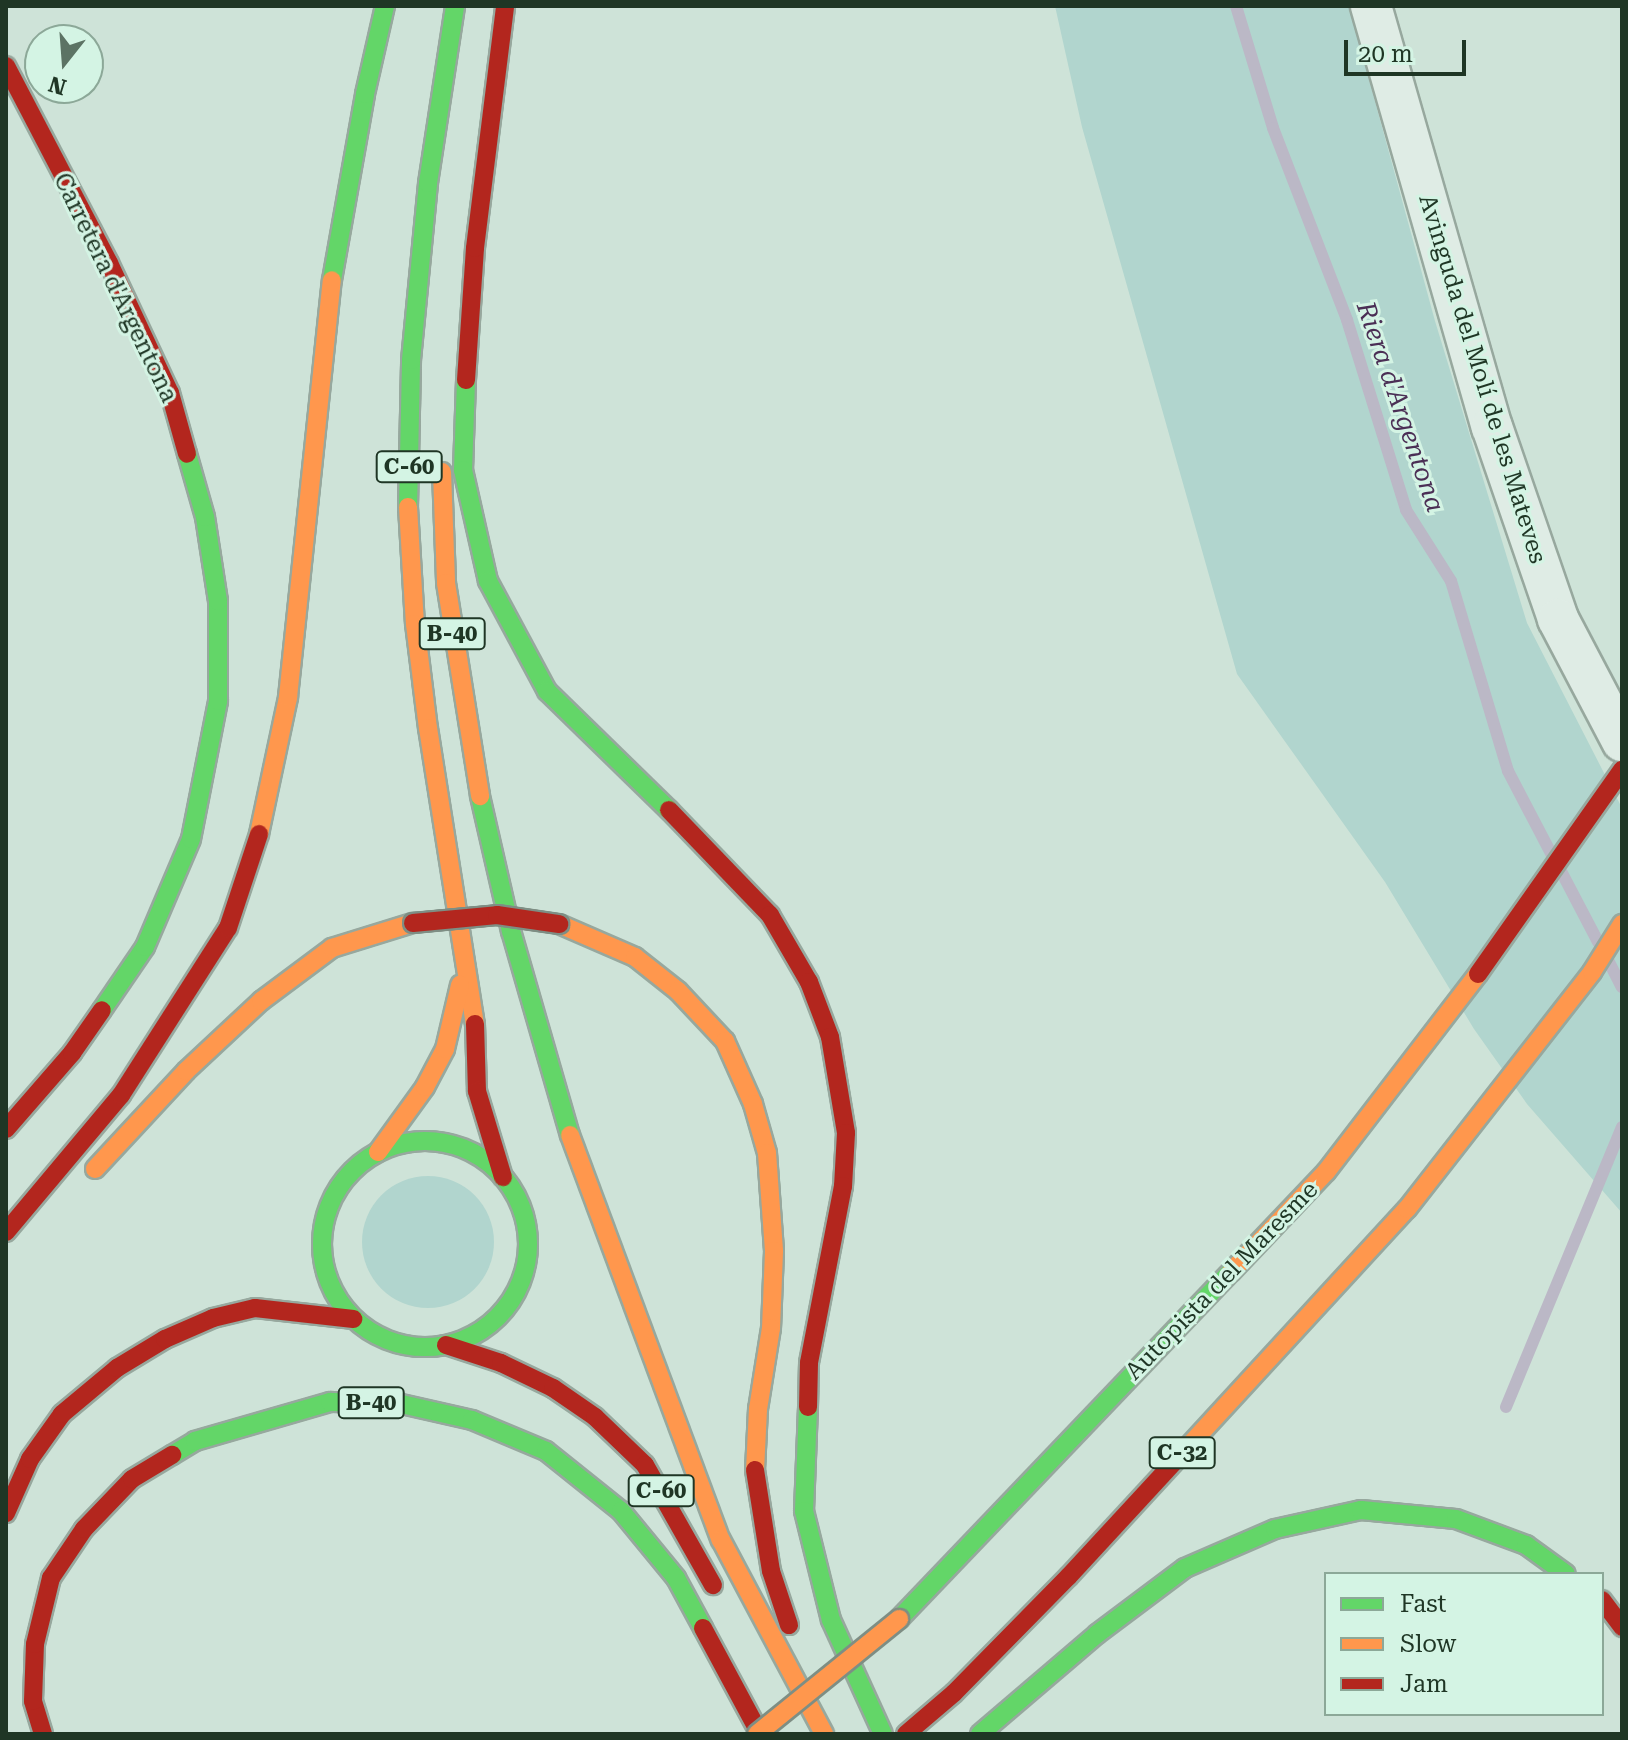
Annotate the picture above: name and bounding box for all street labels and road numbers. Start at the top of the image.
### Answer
street label: Carretera d'Argentona [47,169,183,407]
street label: Avinguda del Molí de les Mateves [1412,191,1552,567]
road number: C-60 [375,449,443,485]
road number: B-40 [418,616,486,652]
street label: Autopista del Maresme [1120,1176,1324,1386]
road number: B-40 [337,1385,405,1421]
road number: C-32 [1148,1435,1216,1471]
road number: C-60 [627,1473,695,1509]

